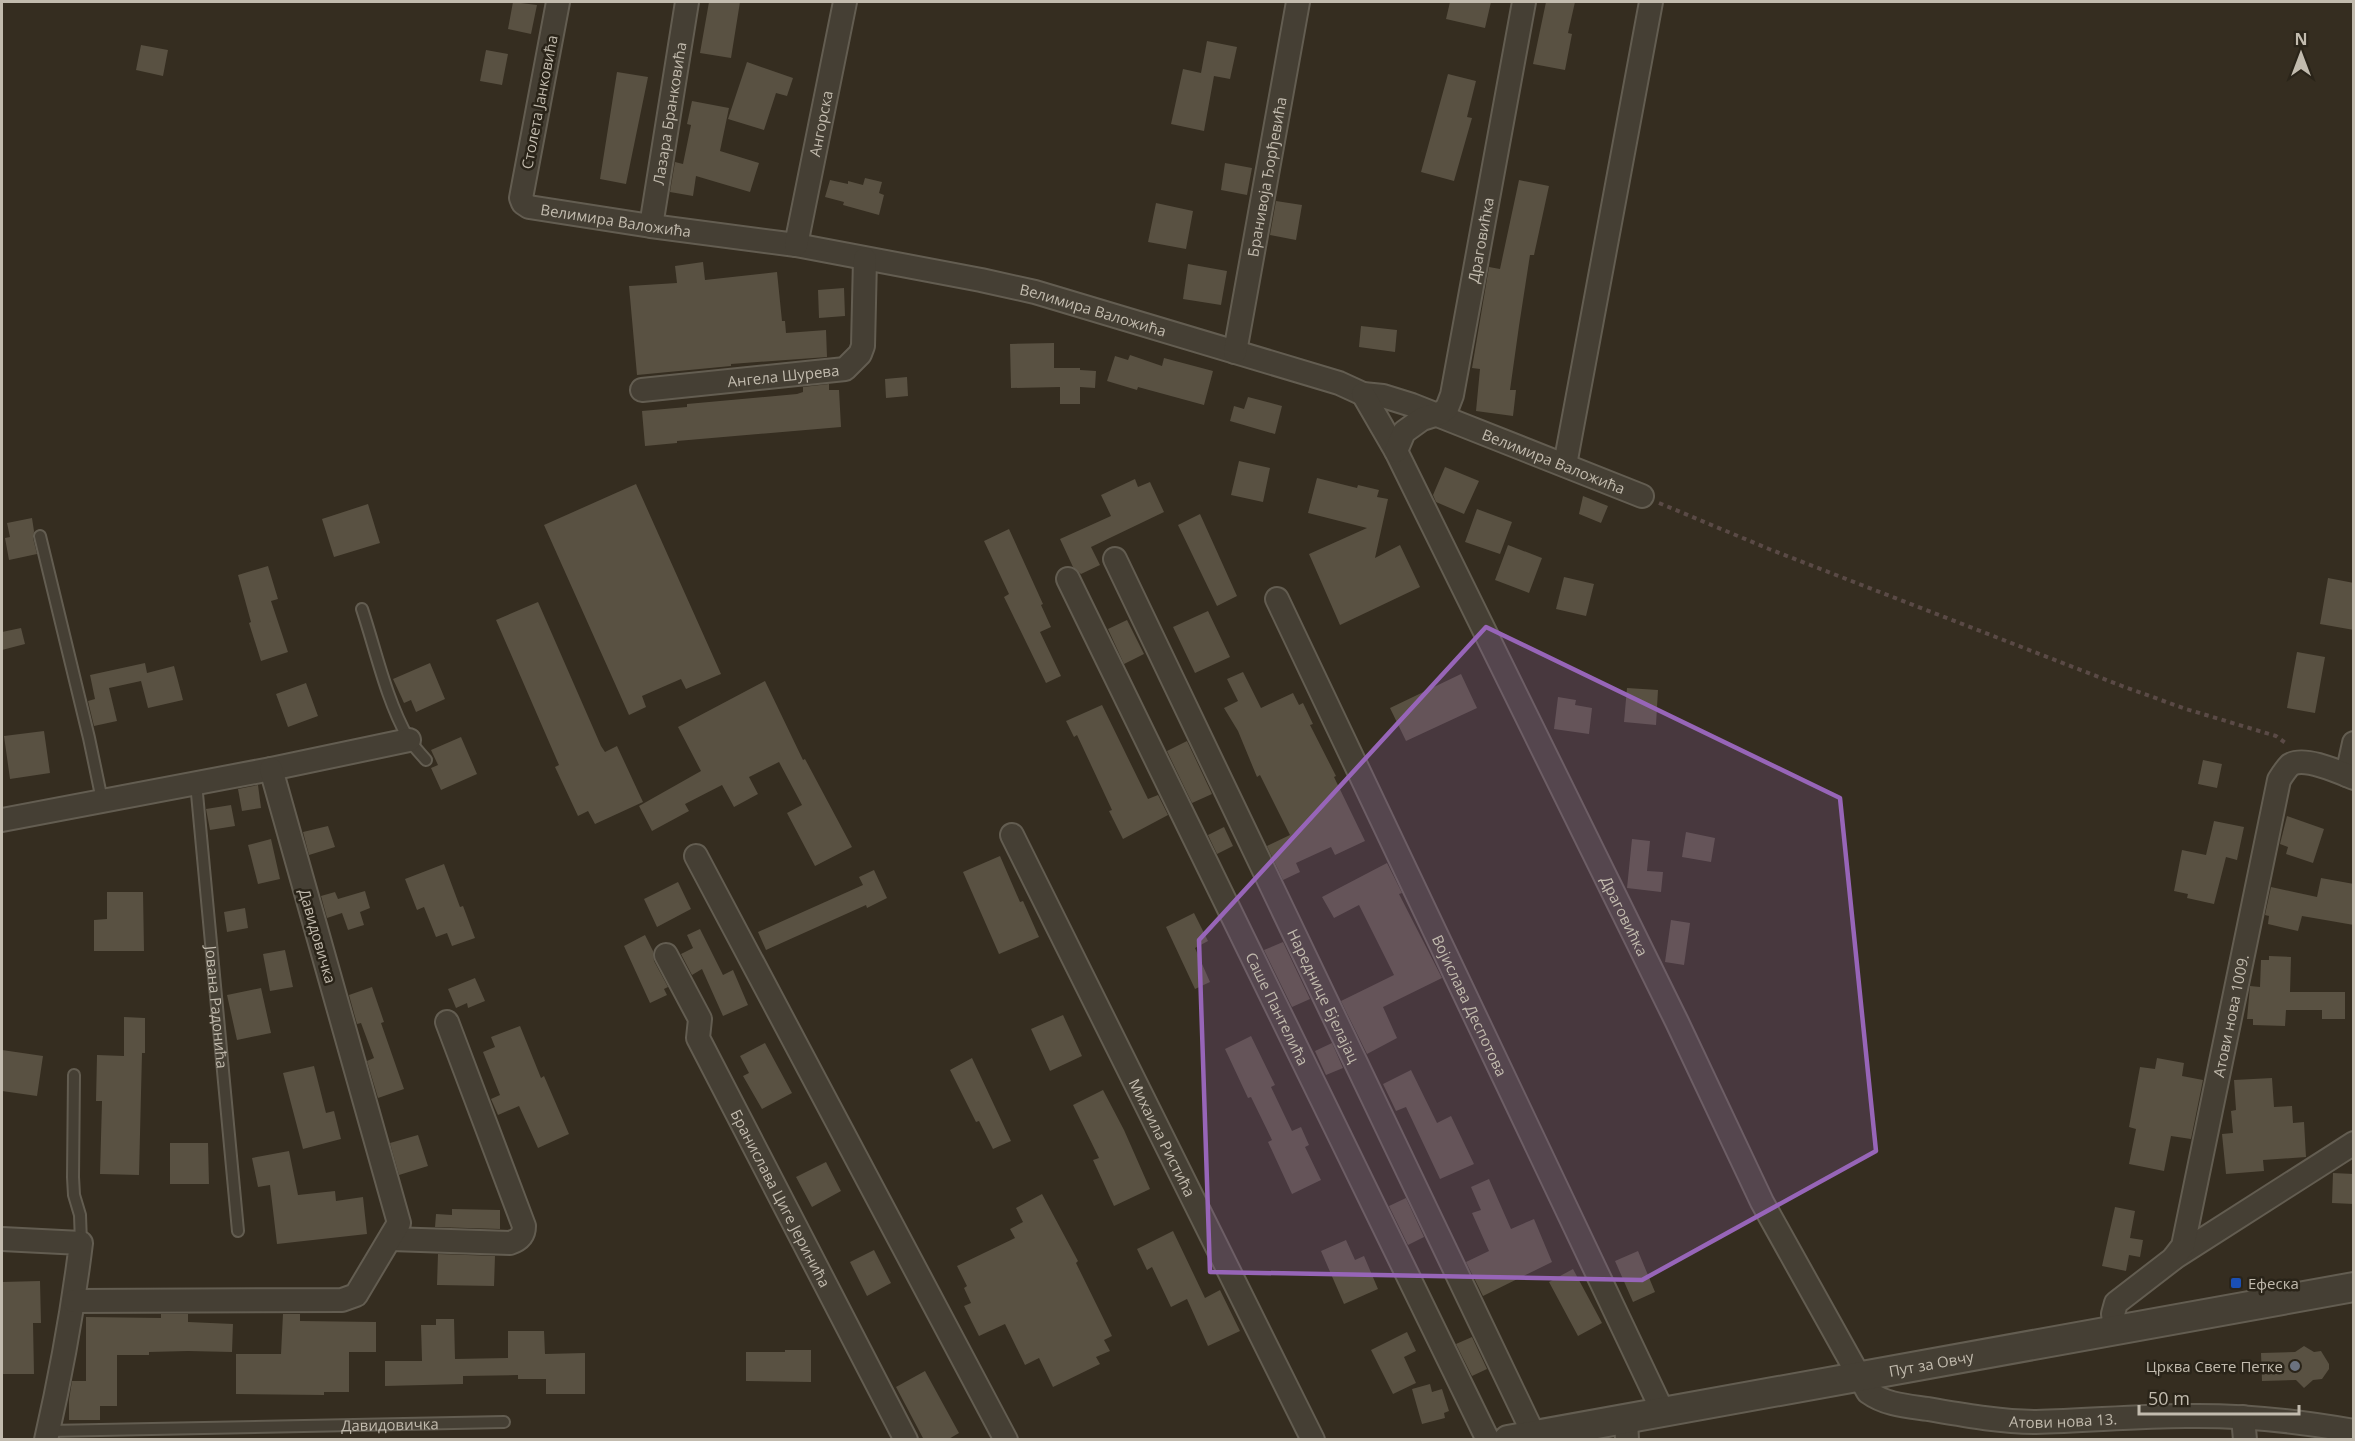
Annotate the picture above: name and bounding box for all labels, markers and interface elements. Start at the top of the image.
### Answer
north arrow [2271,24,2331,84]
text: N [2294,28,2308,50]
street label: Столета Јанковића [516,33,562,171]
street label: Лазара Бранковића [648,40,690,186]
street label: Ангорска [804,89,837,158]
street label: Бранивоја Ђорђевића [1242,95,1291,258]
street label: Драговићка [1463,196,1498,285]
street label: Велимира Валожића [539,199,692,241]
street label: Велимира Валожића [1018,279,1169,341]
street label: Ангела Шурева [726,360,840,391]
street label: Велимира Валожића [1479,424,1628,498]
street label: Драговићка [1597,873,1653,959]
street label: Давидовичка [295,886,341,986]
street label: Нареднице Бјелајац [1283,925,1365,1066]
street label: Војислава Деспотова [1428,931,1512,1080]
street label: Јована Радонића [201,943,233,1069]
street label: Саше Пантелића [1242,949,1314,1068]
street label: Атови нова 1009. [2208,952,2253,1079]
street label: Михаила Ристића [1125,1075,1200,1200]
street label: Бранислава Циге Јеринића [727,1106,835,1291]
place label: Ефеска [2248,1273,2299,1293]
marker: Ефеска [2229,1276,2243,1290]
street label: Пут за Овчу [1887,1346,1976,1381]
place label: Црква Свете Петке [2146,1356,2283,1376]
marker: Црква Свете Петке [2288,1359,2302,1373]
scale bar [2139,1378,2300,1416]
text: 50 m [2148,1386,2190,1410]
street label: Атови нова 13. [2008,1408,2118,1432]
street label: Давидовичка [341,1413,439,1435]

